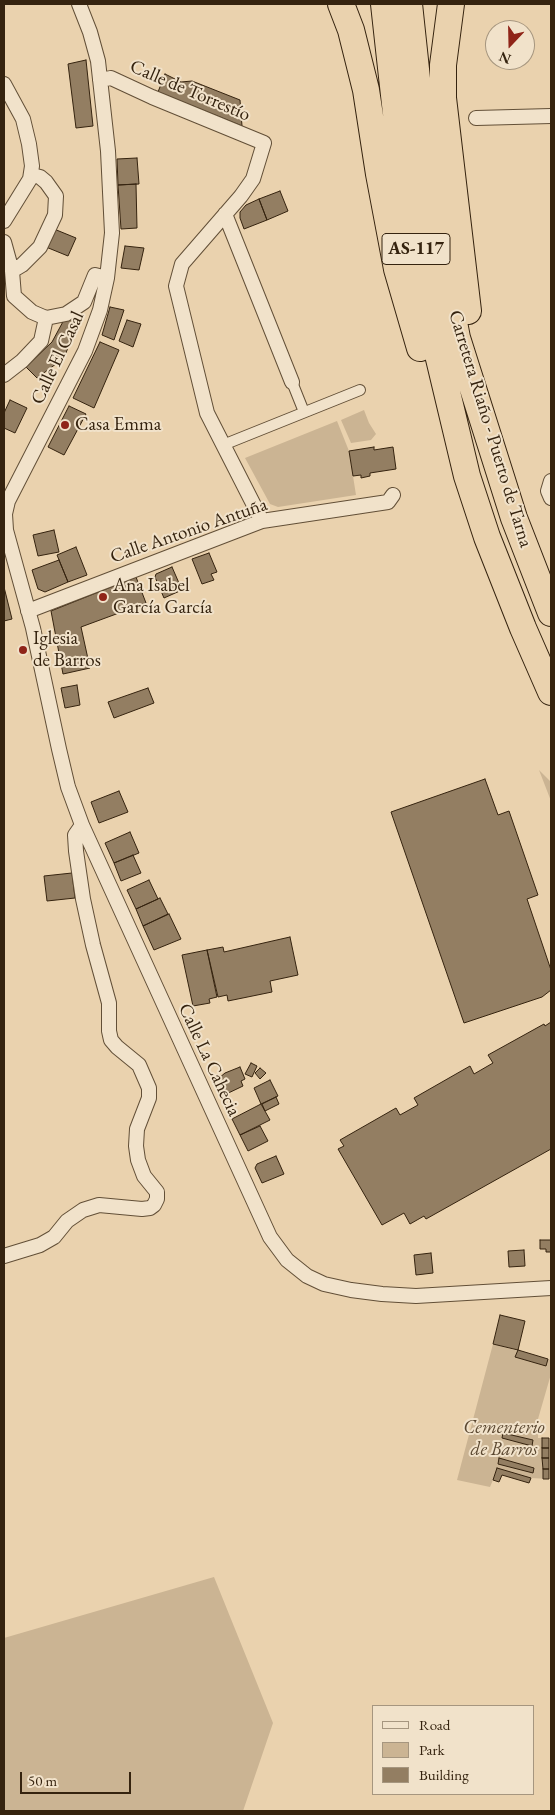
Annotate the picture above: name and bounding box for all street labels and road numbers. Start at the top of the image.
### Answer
street label: Calle de Torrestío [126,55,254,127]
road number: AS-117 [382,233,450,264]
street label: Calle El Casal [27,308,89,408]
street label: Carretera Riaño - Puerto de Tarna [443,308,537,550]
street label: Calle Antonio Antuña [107,493,271,569]
street label: Calle La Cahecia [173,1000,245,1120]

